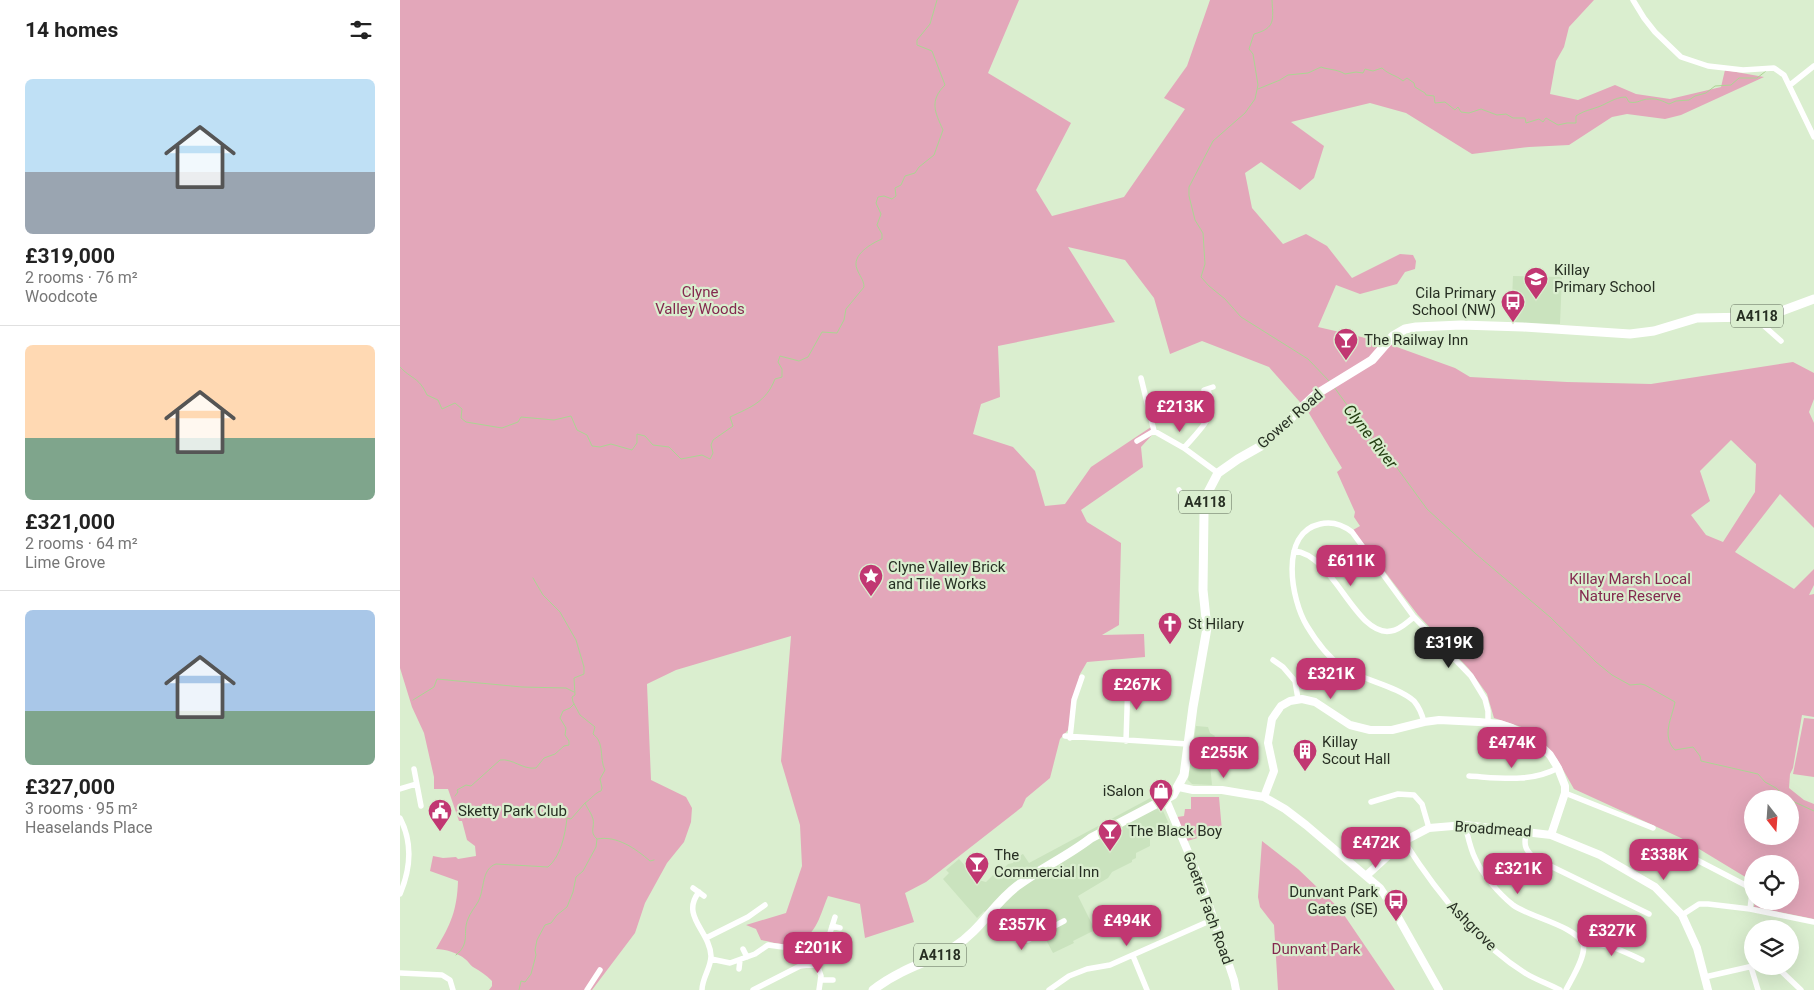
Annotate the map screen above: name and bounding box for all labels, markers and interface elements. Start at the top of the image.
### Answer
icon: filters [347,16,375,44]
text: 14 homes [25,18,118,42]
icon: home [155,112,245,202]
text: £319,000 [25,244,115,268]
place label: Killay Primary School [1554,261,1655,296]
school or university icon: Killay Primary School [1523,266,1549,300]
text: 2 rooms · 76 m² [25,268,138,287]
park label: Clyne Valley Woods [655,283,745,318]
place label: Cila Primary School (NW) [1412,284,1496,319]
text: Woodcote [25,287,97,306]
bus stop icon: Cila Primary School (NW) [1500,289,1526,323]
road number: A4118 [1731,304,1783,328]
bar icon: The Railway Inn [1333,327,1359,361]
place label: The Railway Inn [1364,331,1468,349]
icon: home [155,377,245,467]
street label: Gower Road [1253,386,1327,452]
pin: £213K [1145,390,1215,433]
text: £213K [1156,397,1204,416]
water label: Clyne River [1340,400,1402,473]
road number: A4118 [1179,491,1231,514]
text: £321,000 [25,510,115,534]
text: 2 rooms · 64 m² [25,534,138,553]
pin: £611K [1316,544,1386,587]
text: £611K [1327,551,1375,570]
text: Lime Grove [25,553,105,572]
place label: Clyne Valley Brick and Tile Works [888,558,1006,593]
place icon: Clyne Valley Brick and Tile Works [858,563,884,597]
park label: Killay Marsh Local Nature Reserve [1569,570,1691,605]
church icon: St Hilary [1157,611,1183,645]
place label: St Hilary [1188,615,1244,633]
pin: £319K [1414,626,1484,669]
text: £319K [1425,633,1473,652]
icon: home [155,642,245,732]
pin: £321K [1296,658,1366,700]
text: £321K [1307,664,1355,683]
pin: £267K [1102,668,1172,711]
text: £267K [1113,675,1161,694]
pin: £474K [1477,726,1547,769]
place label: Killay Scout Hall [1322,733,1390,768]
text: £474K [1488,733,1536,752]
pin: £255K [1189,736,1259,779]
building icon: Killay Scout Hall [1292,738,1318,772]
text: £255K [1200,743,1248,762]
text: £327,000 [25,775,115,799]
shop icon: iSalon [1148,778,1174,812]
place label: iSalon [1103,782,1144,800]
north arrow [1744,790,1799,845]
map controls [1744,790,1799,975]
public building icon: Sketty Park Club [427,798,453,832]
text: 3 rooms · 95 m² [25,799,138,818]
place label: Sketty Park Club [458,802,567,820]
street label: Broadmead [1454,817,1532,841]
text: Heaselands Place [25,818,153,837]
bar icon: The Black Boy [1097,818,1123,852]
place label: The Black Boy [1128,822,1222,840]
pin: £472K [1341,826,1411,869]
text: £472K [1352,833,1400,852]
pin: £338K [1629,838,1699,881]
text: £338K [1640,845,1688,864]
place label: The Commercial Inn [994,846,1099,881]
street label: Goetre Fach Road [1179,849,1237,967]
bar icon: The Commercial Inn [964,851,990,885]
pin: £321K [1483,852,1553,895]
button: locate [1744,855,1799,910]
text: £321K [1494,859,1542,878]
place label: Dunvant Park Gates (SE) [1289,883,1378,918]
bus stop icon: Dunvant Park Gates (SE) [1383,888,1409,922]
street label: Ashgrove [1443,897,1501,955]
pin: £494K [1092,904,1162,947]
pin: £357K [987,908,1057,951]
text: £494K [1103,911,1151,930]
pin: £327K [1577,914,1647,957]
text: £357K [998,915,1046,934]
button: layers [1744,920,1799,975]
text: £327K [1588,921,1636,940]
pin: £201K [783,932,853,974]
text: £201K [794,938,842,957]
park label: Dunvant Park [1272,940,1361,958]
road number: A4118 [914,944,966,966]

